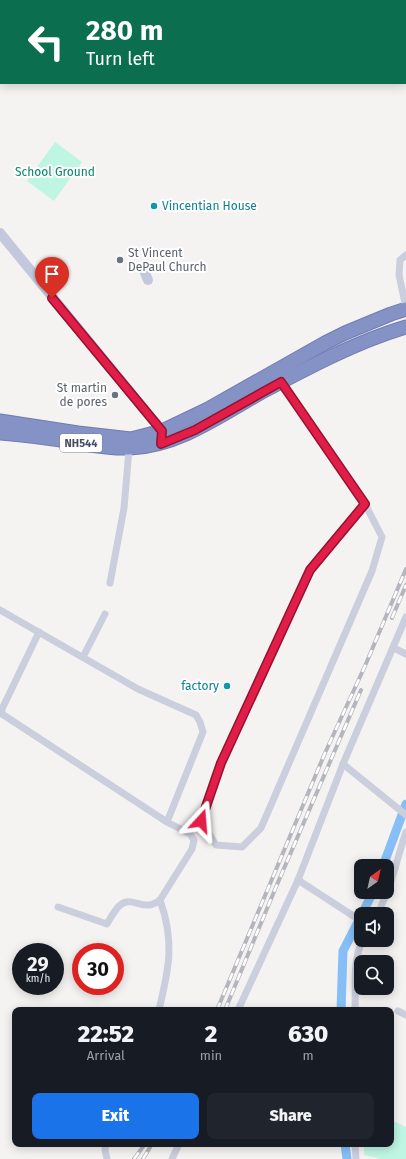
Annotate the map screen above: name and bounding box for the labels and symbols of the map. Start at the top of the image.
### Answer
park label: School Ground [15,165,95,179]
place label: Vincentian House [162,199,257,213]
marker: Vincentian House [149,201,159,211]
place label: St Vincent DePaul Church [128,246,206,274]
marker: St Vincent DePaul Church [115,255,125,265]
pin [35,257,69,298]
place label: St martin de pores [57,381,107,409]
marker: St martin de pores [110,390,120,400]
road number: NH544 [60,434,102,452]
place label: factory [181,679,219,693]
marker: factory [222,681,232,691]
position arrow [180,800,222,842]
north arrow [354,859,394,899]
speed limit sign: 30 [72,943,124,995]

